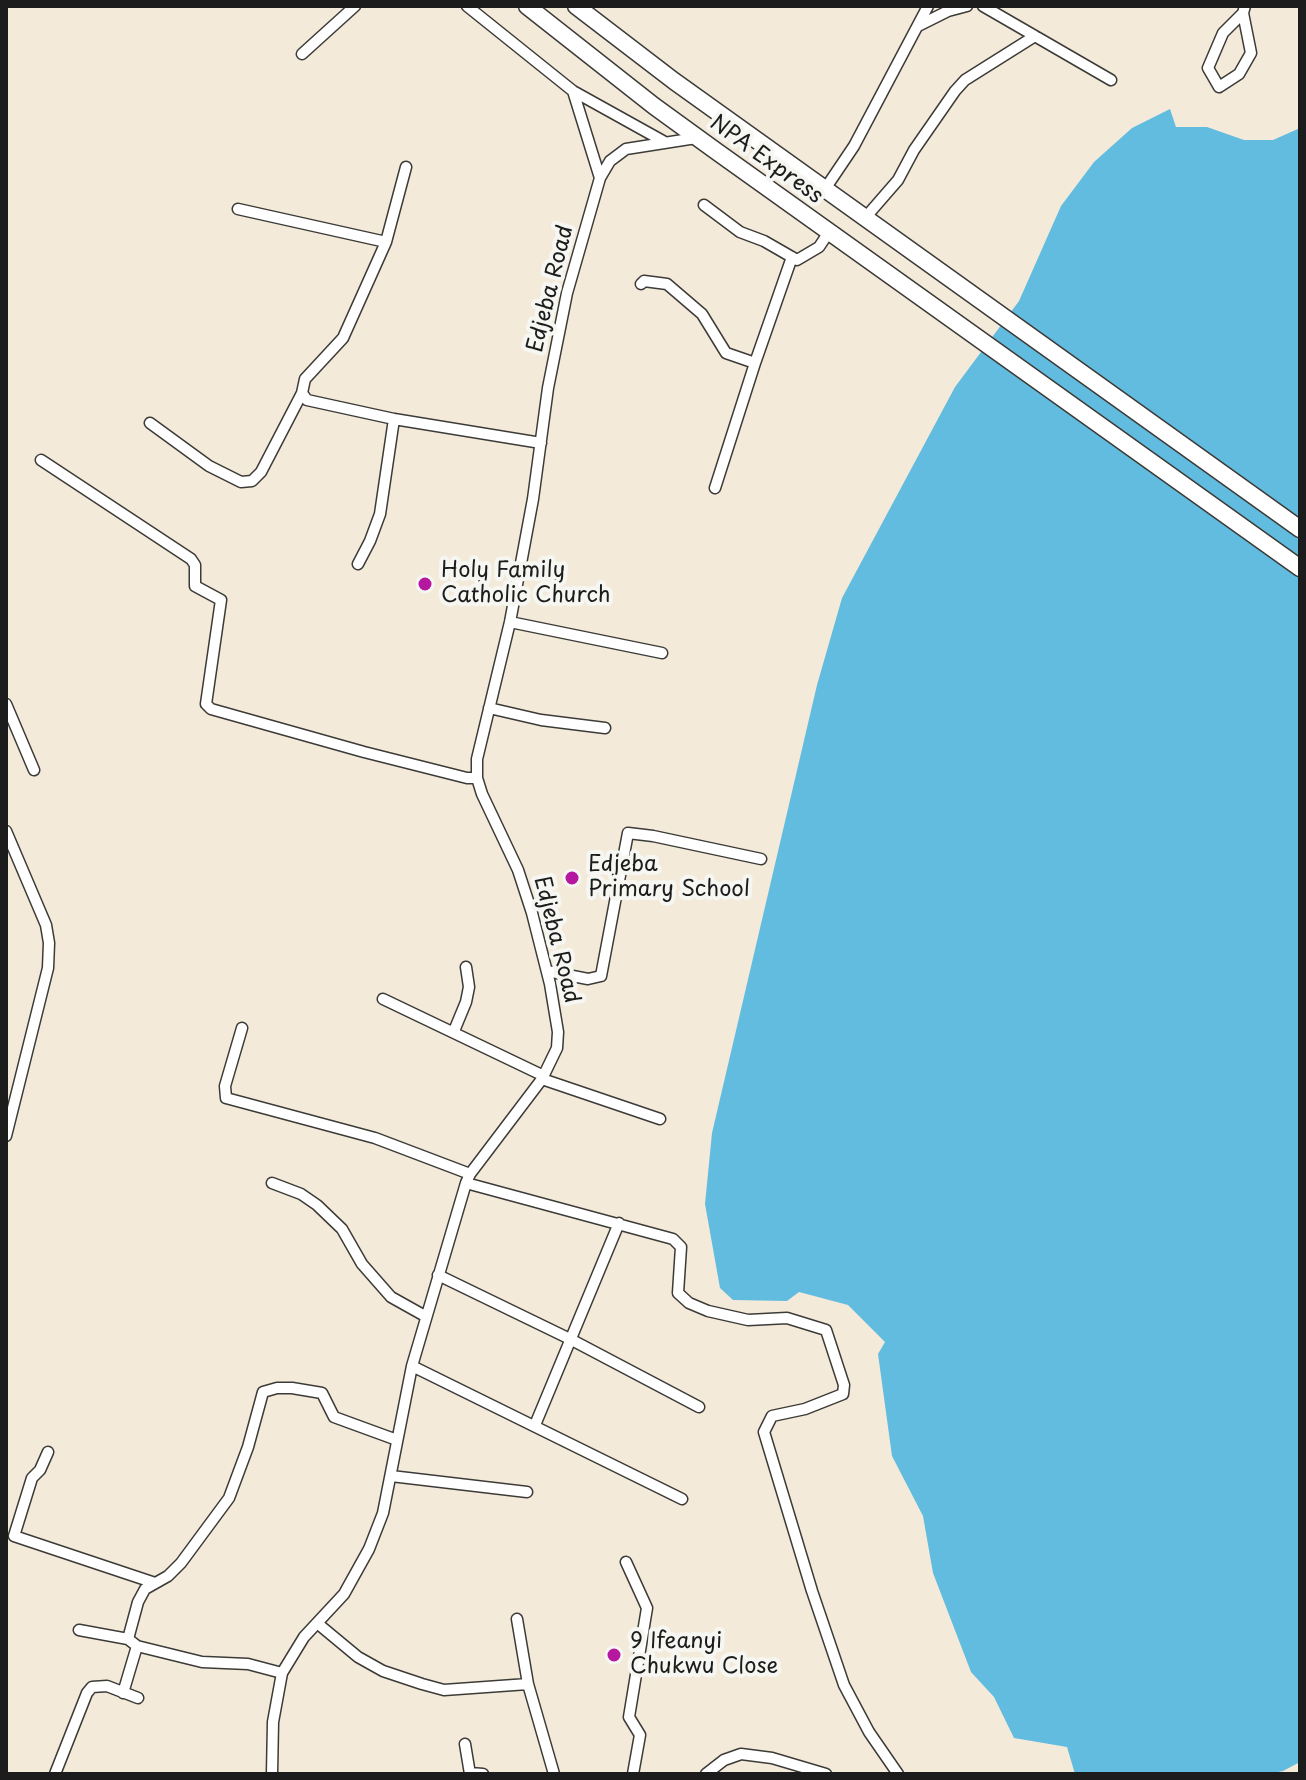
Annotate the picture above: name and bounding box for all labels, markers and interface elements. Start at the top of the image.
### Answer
street label: NPA Express [704,110,828,210]
street label: Edjeba Road [522,223,580,355]
place label: Holy Family Catholic Church [441,558,611,610]
marker: Holy Family Catholic Church [416,575,434,593]
place label: Edjeba Primary School [588,852,750,904]
marker: Edjeba Primary School [563,869,581,887]
street label: Edjeba Road [527,874,585,1006]
place label: 9 Ifeanyi Chukwu Close [630,1629,778,1680]
marker: 9 Ifeanyi Chukwu Close [605,1646,623,1664]

